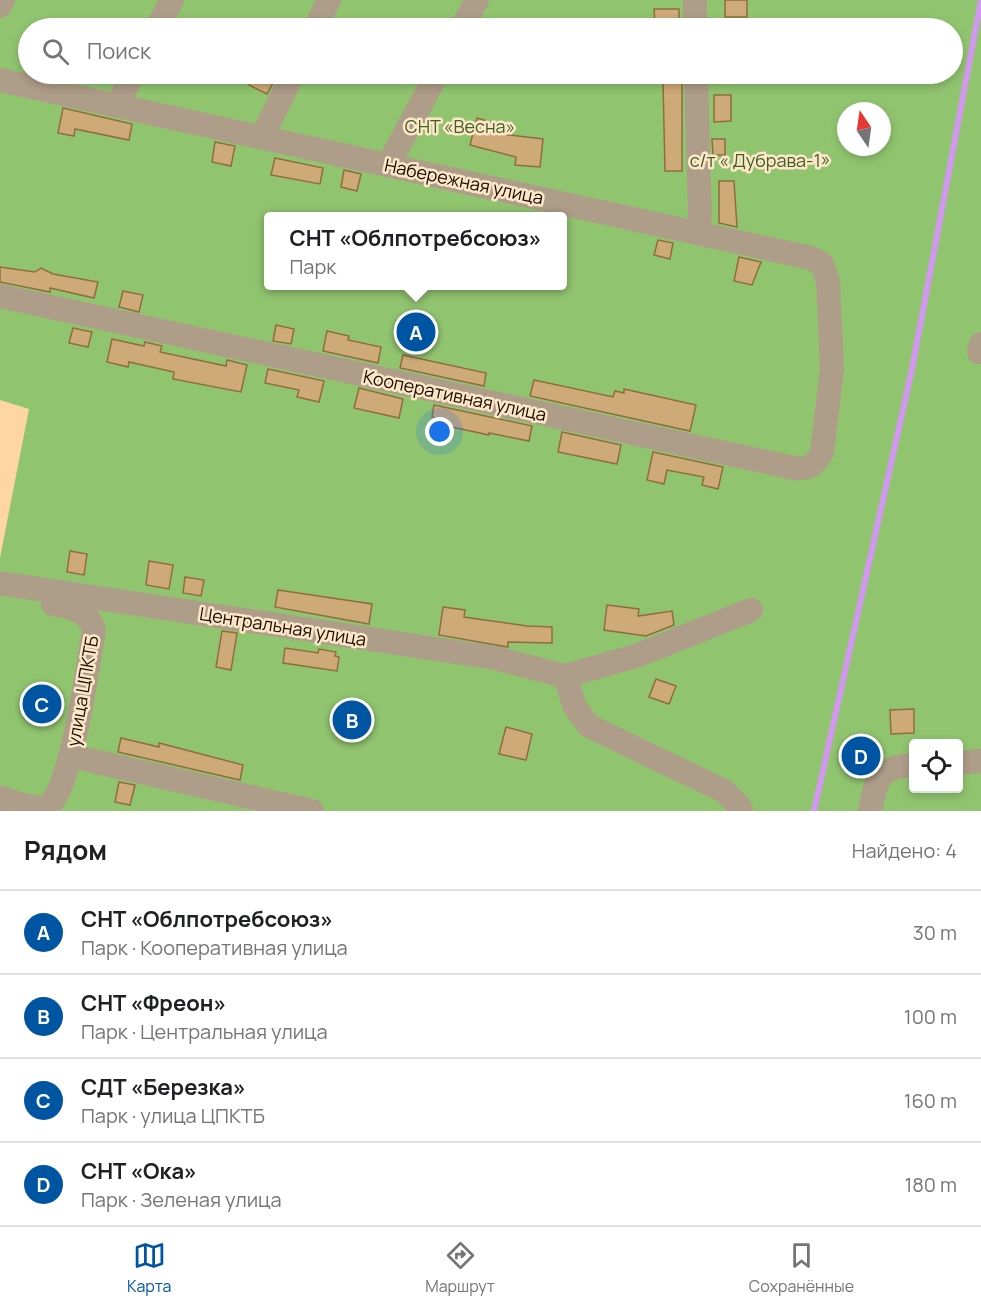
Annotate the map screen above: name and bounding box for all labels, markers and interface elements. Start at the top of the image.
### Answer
search box [18,18,963,84]
icon: search [39,35,72,68]
text: Поиск [87,36,151,66]
north arrow [837,102,891,156]
park label: СНТ «Весна» [405,114,515,138]
park label: с/т « Дубрава-1» [690,148,830,172]
street label: Набережная улица [382,152,546,210]
popup [264,212,567,290]
text: СНТ «Облпотребсоюз» [289,223,542,253]
text: Парк [289,253,336,280]
pin: A [396,310,436,354]
street label: Кооперативная улица [361,364,549,426]
your location [425,417,454,446]
street label: Центральная улица [198,601,368,651]
street label: улица ЦПКТБ [60,634,104,748]
pin: C [22,682,62,726]
pin: B [332,698,372,742]
pin: D [842,734,880,778]
map controls [909,739,963,793]
button: locate [909,739,963,793]
text: Рядом [24,832,107,868]
text: Найдено: 4 [852,837,957,864]
text: СНТ «Облпотребсоюз» [81,904,333,934]
text: A [37,919,50,946]
text: 30 m [913,919,957,946]
text: Парк · Кооперативная улица [81,934,348,961]
text: СНТ «Фреон» [81,988,226,1018]
text: B [37,1003,50,1030]
text: 100 m [904,1003,957,1030]
text: Парк · Центральная улица [81,1018,328,1045]
text: СДТ «Березка» [81,1072,246,1102]
text: C [36,1087,51,1114]
text: 160 m [904,1087,957,1114]
text: Парк · улица ЦПКТБ [81,1102,265,1129]
text: СНТ «Ока» [81,1156,197,1186]
text: D [36,1171,51,1198]
text: 180 m [904,1171,957,1198]
text: Парк · Зеленая улица [81,1186,282,1213]
tab: Карта [127,1239,171,1297]
tab: Маршрут [425,1239,495,1297]
tab: Сохранённые [749,1239,854,1297]

